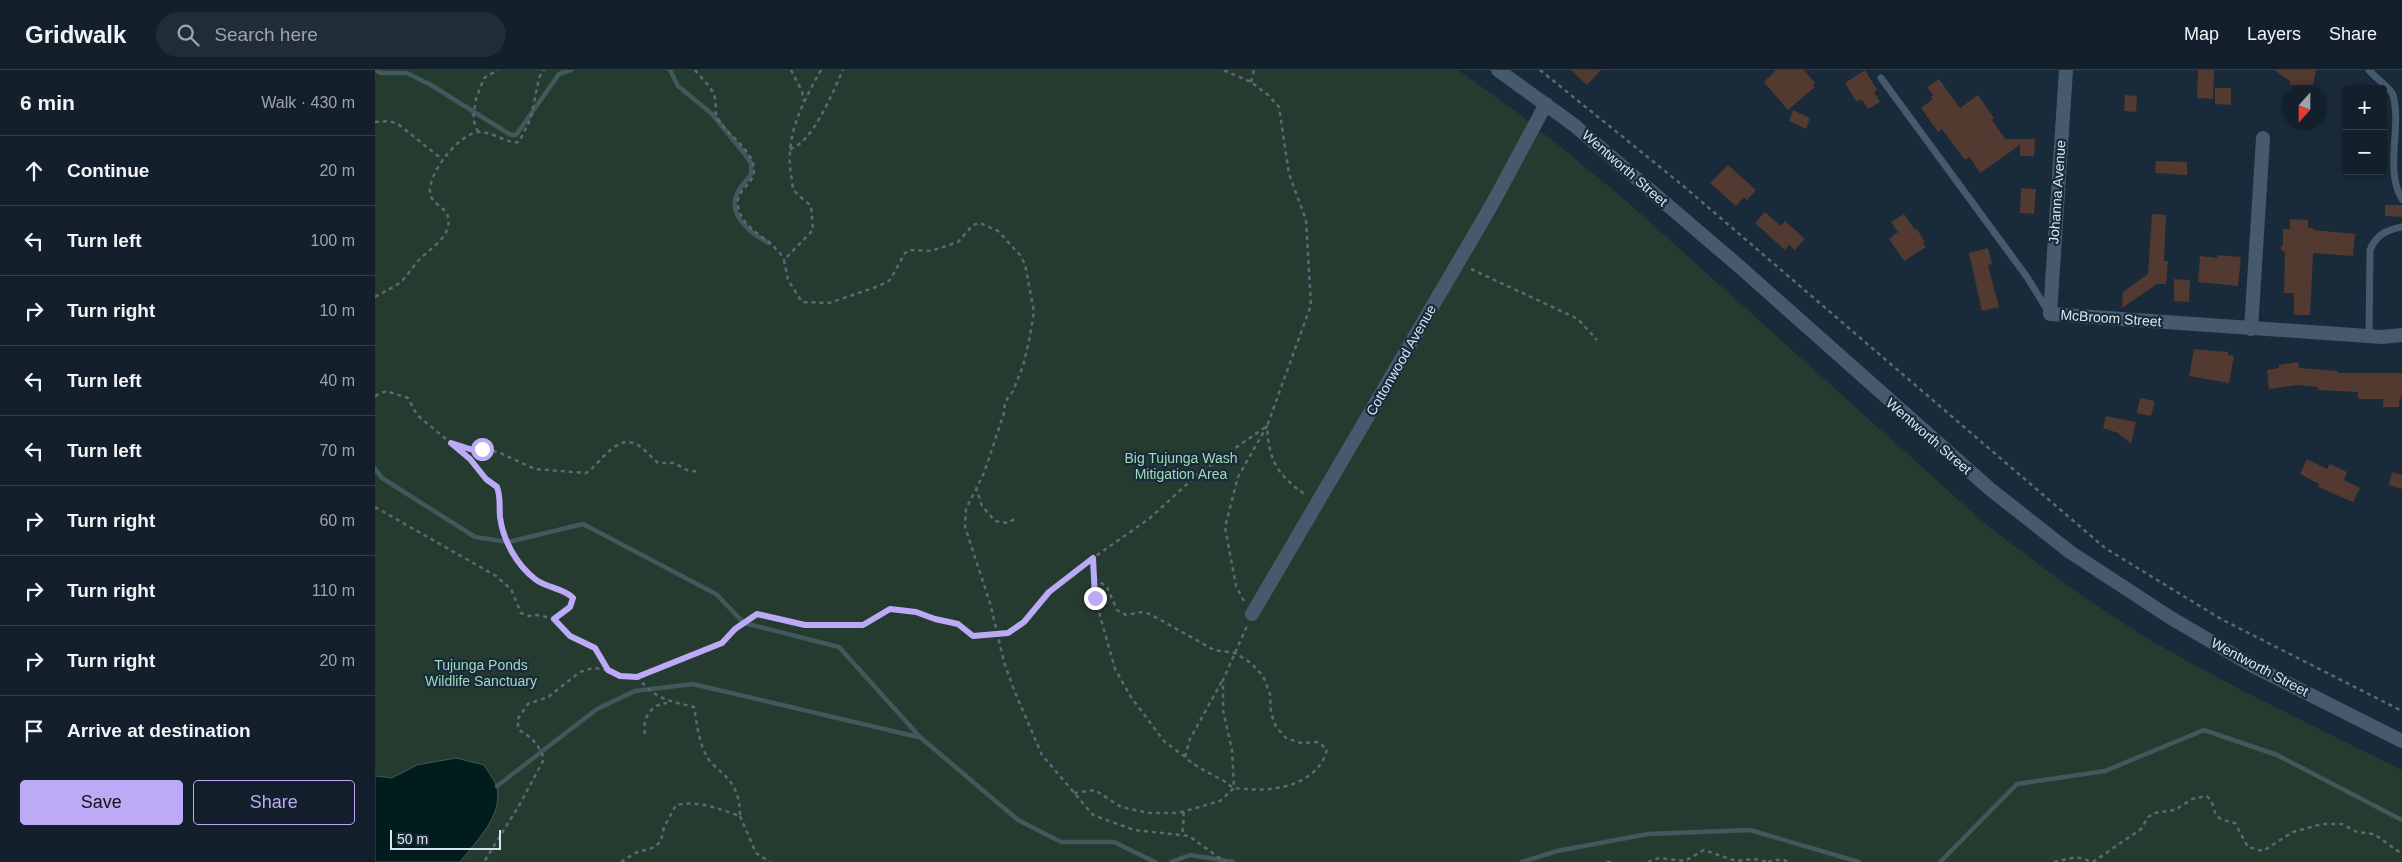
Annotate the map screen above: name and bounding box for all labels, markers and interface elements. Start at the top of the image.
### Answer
search box [156,12,506,57]
text: Gridwalk [25,21,126,48]
icon: search [174,21,202,49]
text: Search here [214,24,318,45]
text: Map [2184,24,2219,44]
text: Layers [2247,24,2301,44]
text: Share [2329,24,2377,44]
north arrow [2282,85,2327,130]
map controls [2342,85,2387,175]
button: + [2342,85,2387,130]
text: 6 min [20,91,75,114]
text: Walk · 430 m [261,94,355,111]
street label: Wentworth Street [1579,127,1671,210]
button: − [2342,130,2387,175]
street label: Johanna Avenue [2045,139,2069,244]
icon: ahead [20,157,48,185]
text: Continue [67,160,149,181]
text: 20 m [319,162,355,179]
icon: left [20,227,48,255]
text: Turn left [67,230,142,251]
text: 100 m [311,232,355,249]
icon: right [20,297,48,325]
text: Turn right [67,300,155,321]
text: 10 m [319,302,355,319]
street label: Cottonwood Avenue [1363,302,1439,418]
street label: McBroom Street [2060,306,2162,330]
icon: left [20,367,48,395]
text: Turn left [67,370,142,391]
text: 40 m [319,372,355,389]
street label: Wentworth Street [1883,395,1975,478]
icon: left [20,437,48,465]
route start [471,438,494,461]
text: Turn left [67,440,142,461]
text: 70 m [319,442,355,459]
park label: Big Tujunga Wash Mitigation Area [1124,450,1238,482]
icon: right [20,507,48,535]
text: Turn right [67,510,155,531]
text: 60 m [319,512,355,529]
icon: right [20,577,48,605]
text: Turn right [67,580,155,601]
text: 110 m [312,582,355,599]
route end [1084,587,1107,610]
street label: Wentworth Street [2209,635,2311,699]
icon: right [20,647,48,675]
text: Turn right [67,650,155,671]
text: 20 m [319,652,355,669]
park label: Tujunga Ponds Wildlife Sanctuary [425,657,537,689]
icon: arrive [20,717,48,745]
text: Arrive at destination [67,720,251,741]
button: Save [20,780,183,825]
button: Share [193,780,355,825]
scale bar [390,827,501,850]
text: 50 m [397,831,428,847]

